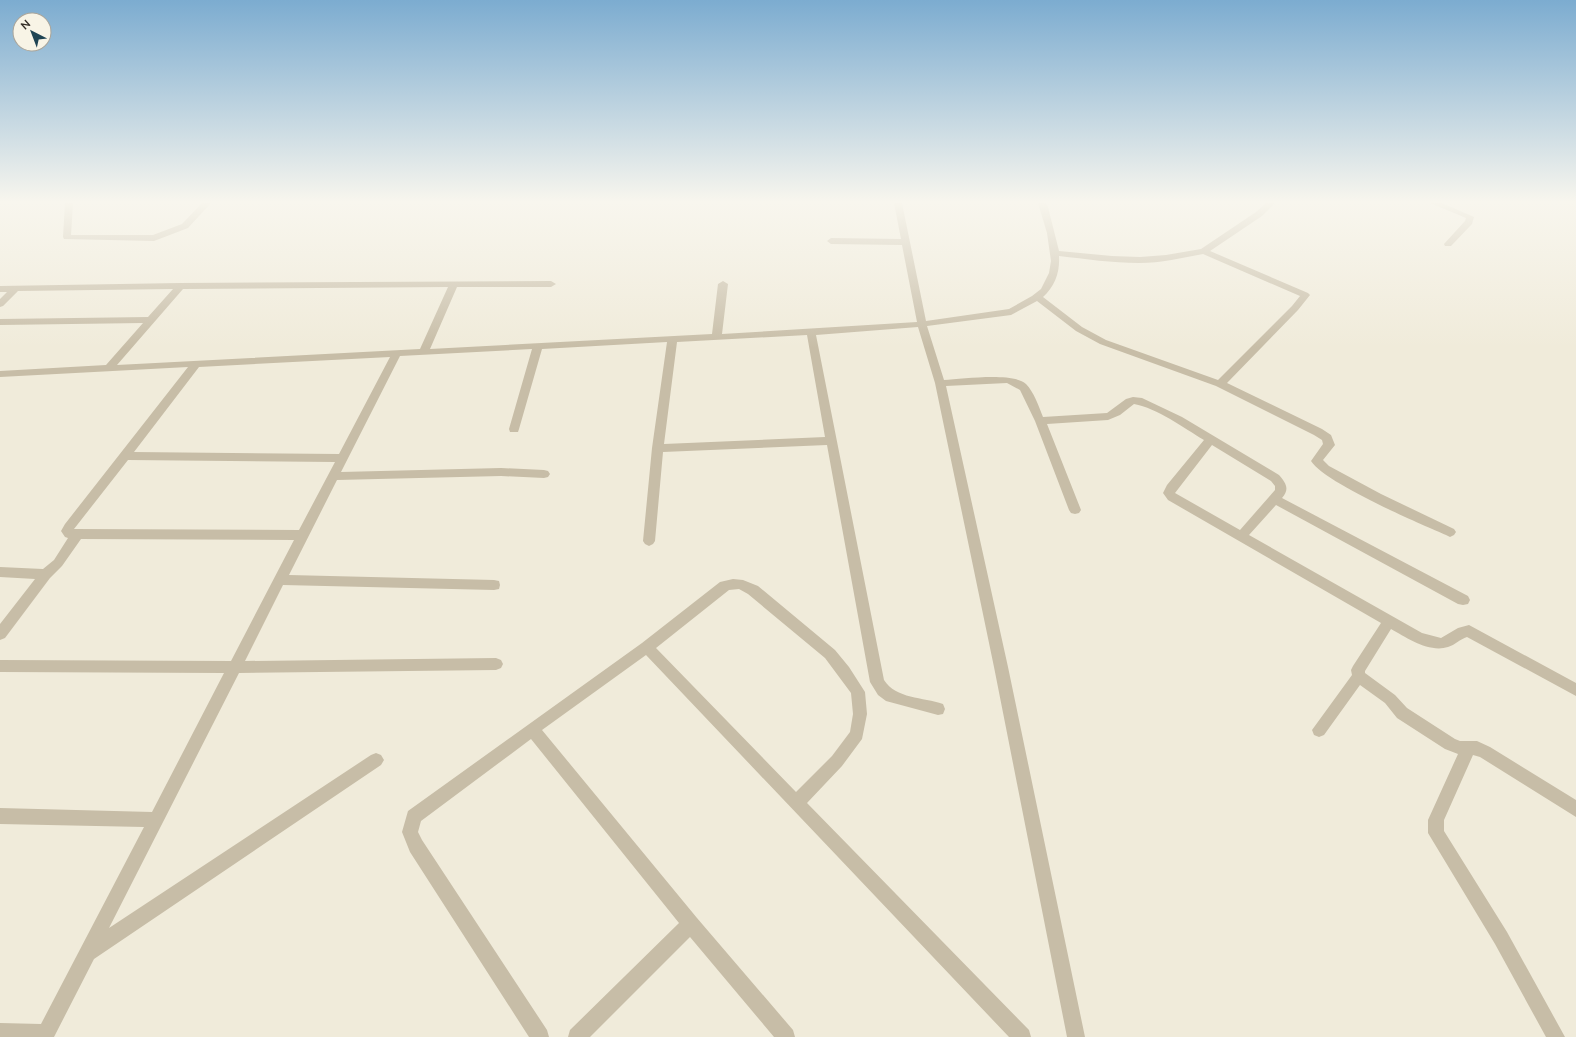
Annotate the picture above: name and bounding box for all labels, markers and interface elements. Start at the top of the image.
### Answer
north arrow [12,12,52,52]
text: N [18,17,33,33]

